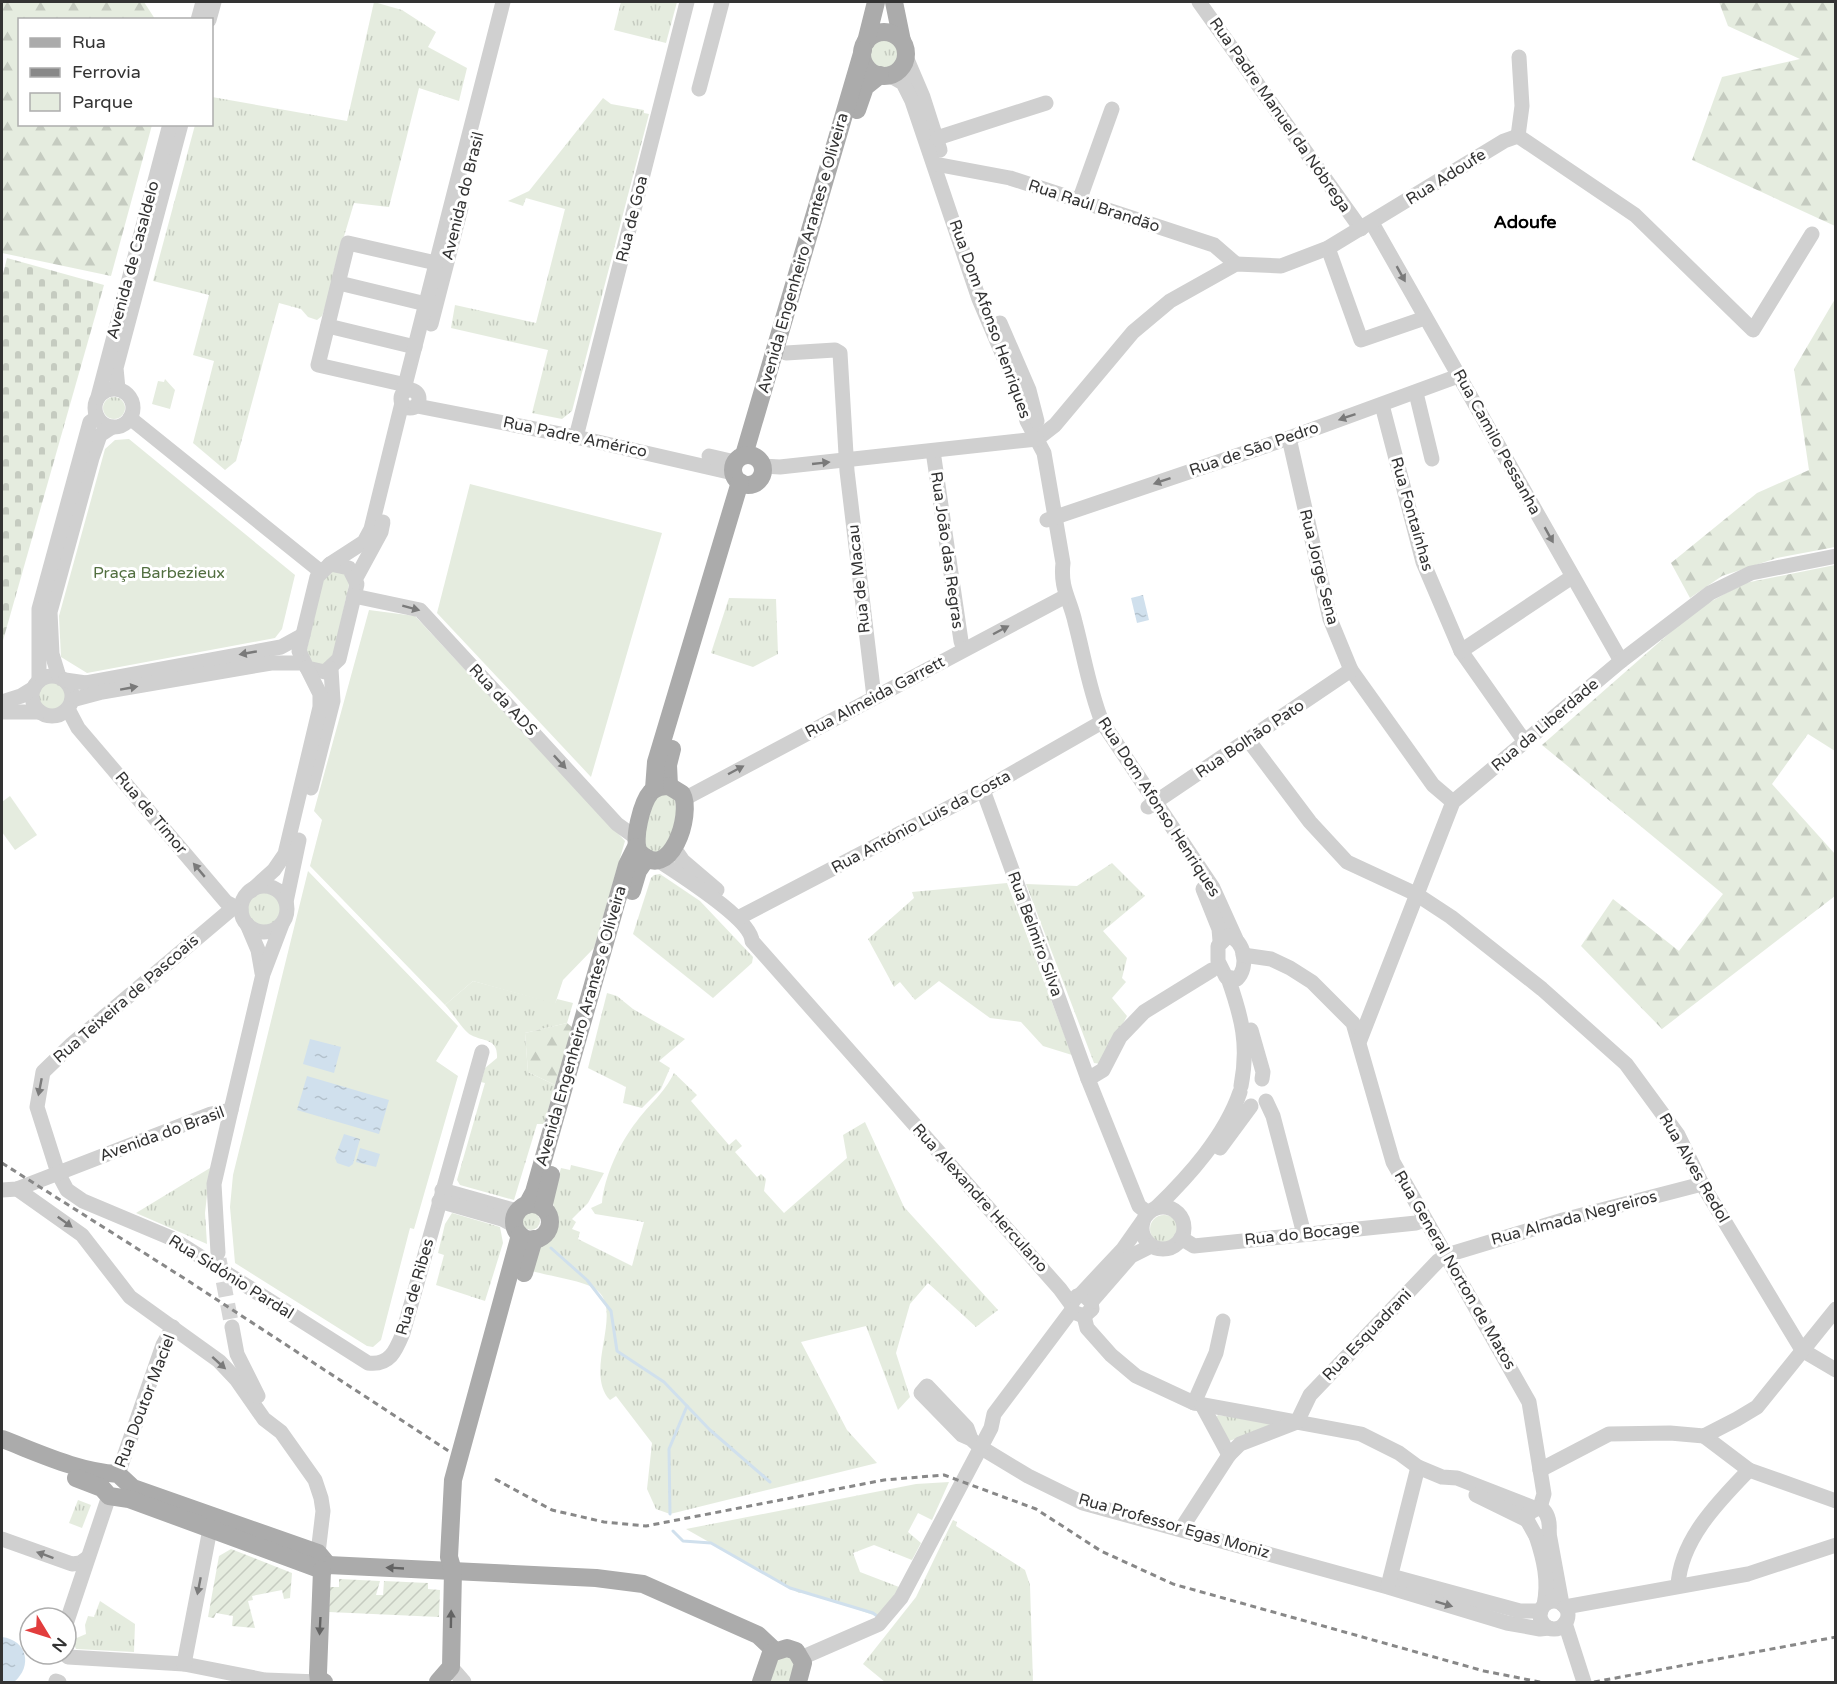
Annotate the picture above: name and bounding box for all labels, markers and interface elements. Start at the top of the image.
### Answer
street label: Rua Padre Manuel da Nóbrega [1205,14,1355,216]
legend [18,18,213,126]
text: Rua [72,31,106,53]
text: Ferrovia [72,61,141,83]
text: Parque [72,91,133,113]
street label: Avenida Engenheiro Arantes e Oliveira [753,110,853,396]
street label: Avenida do Brasil [437,130,489,262]
street label: Rua Adoufe [1402,145,1490,209]
street label: Rua de Goa [612,174,652,264]
street label: Rua Raúl Brandão [1026,175,1162,237]
street label: Avenida de Casaldelo [102,179,164,341]
district label: Adoufe [1493,211,1557,233]
street label: Rua Dom Afonso Henriques [945,217,1035,421]
one-way arrow [1395,266,1406,282]
street label: Rua Camilo Pessanha [1449,366,1545,518]
street label: Rua Padre Américo [501,412,649,462]
one-way arrow [1337,413,1355,423]
street label: Rua de São Pedro [1187,417,1321,481]
street label: Rua Fontaínhas [1386,455,1438,573]
one-way arrow [811,458,830,467]
street label: Rua João das Regras [926,470,968,630]
one-way arrow [1153,476,1171,486]
street label: Rua Jorge Sena [1295,507,1343,627]
street label: Rua de Macau [843,524,875,634]
one-way arrow [1544,527,1554,544]
park label: Praça Barbezieux [93,563,225,583]
one-way arrow [402,604,420,614]
one-way arrow [992,625,1009,635]
one-way arrow [238,649,257,658]
street label: Rua Almeida Garrett [802,652,948,742]
street label: Rua da ADS [465,660,542,740]
street label: Rua da Liberdade [1487,674,1603,776]
one-way arrow [120,683,139,692]
street label: Rua Bolhão Pato [1192,695,1308,783]
street label: Rua Dom Afonso Henriques [1093,713,1225,901]
one-way arrow [553,755,567,770]
one-way arrow [727,765,744,775]
street label: Rua António Luis da Costa [828,766,1014,878]
street label: Rua de Timor [111,768,192,859]
one-way arrow [193,862,206,878]
street label: Rua Belmiro Silva [1003,869,1067,999]
street label: Avenida Engenheiro Arantes e Oliveira [531,883,631,1169]
street label: Rua Teixeira de Pascoais [49,930,203,1068]
one-way arrow [35,1078,44,1097]
street label: Avenida do Brasil [97,1102,227,1166]
street label: Rua Alves Redol [1654,1109,1734,1227]
street label: Rua Alexandre Herculano [908,1120,1052,1276]
street label: Rua General Norton de Matos [1390,1167,1520,1373]
street label: Rua Almada Negreiros [1489,1186,1659,1250]
one-way arrow [57,1216,73,1228]
street label: Rua do Bocage [1243,1218,1361,1250]
street label: Rua Sidónio Pardal [165,1230,297,1324]
street label: Rua de Ribes [392,1236,438,1338]
street label: Rua Esquadrani [1318,1285,1416,1385]
street label: Rua Doutor Maciel [110,1331,180,1471]
one-way arrow [211,1356,226,1369]
street label: Rua Professor Egas Moniz [1076,1489,1272,1563]
one-way arrow [36,1549,54,1559]
one-way arrow [385,1563,404,1572]
one-way arrow [194,1577,203,1596]
one-way arrow [1435,1600,1453,1609]
north arrow [18,1606,78,1666]
one-way arrow [447,1609,456,1628]
one-way arrow [316,1617,325,1636]
text: N [47,1633,71,1656]

